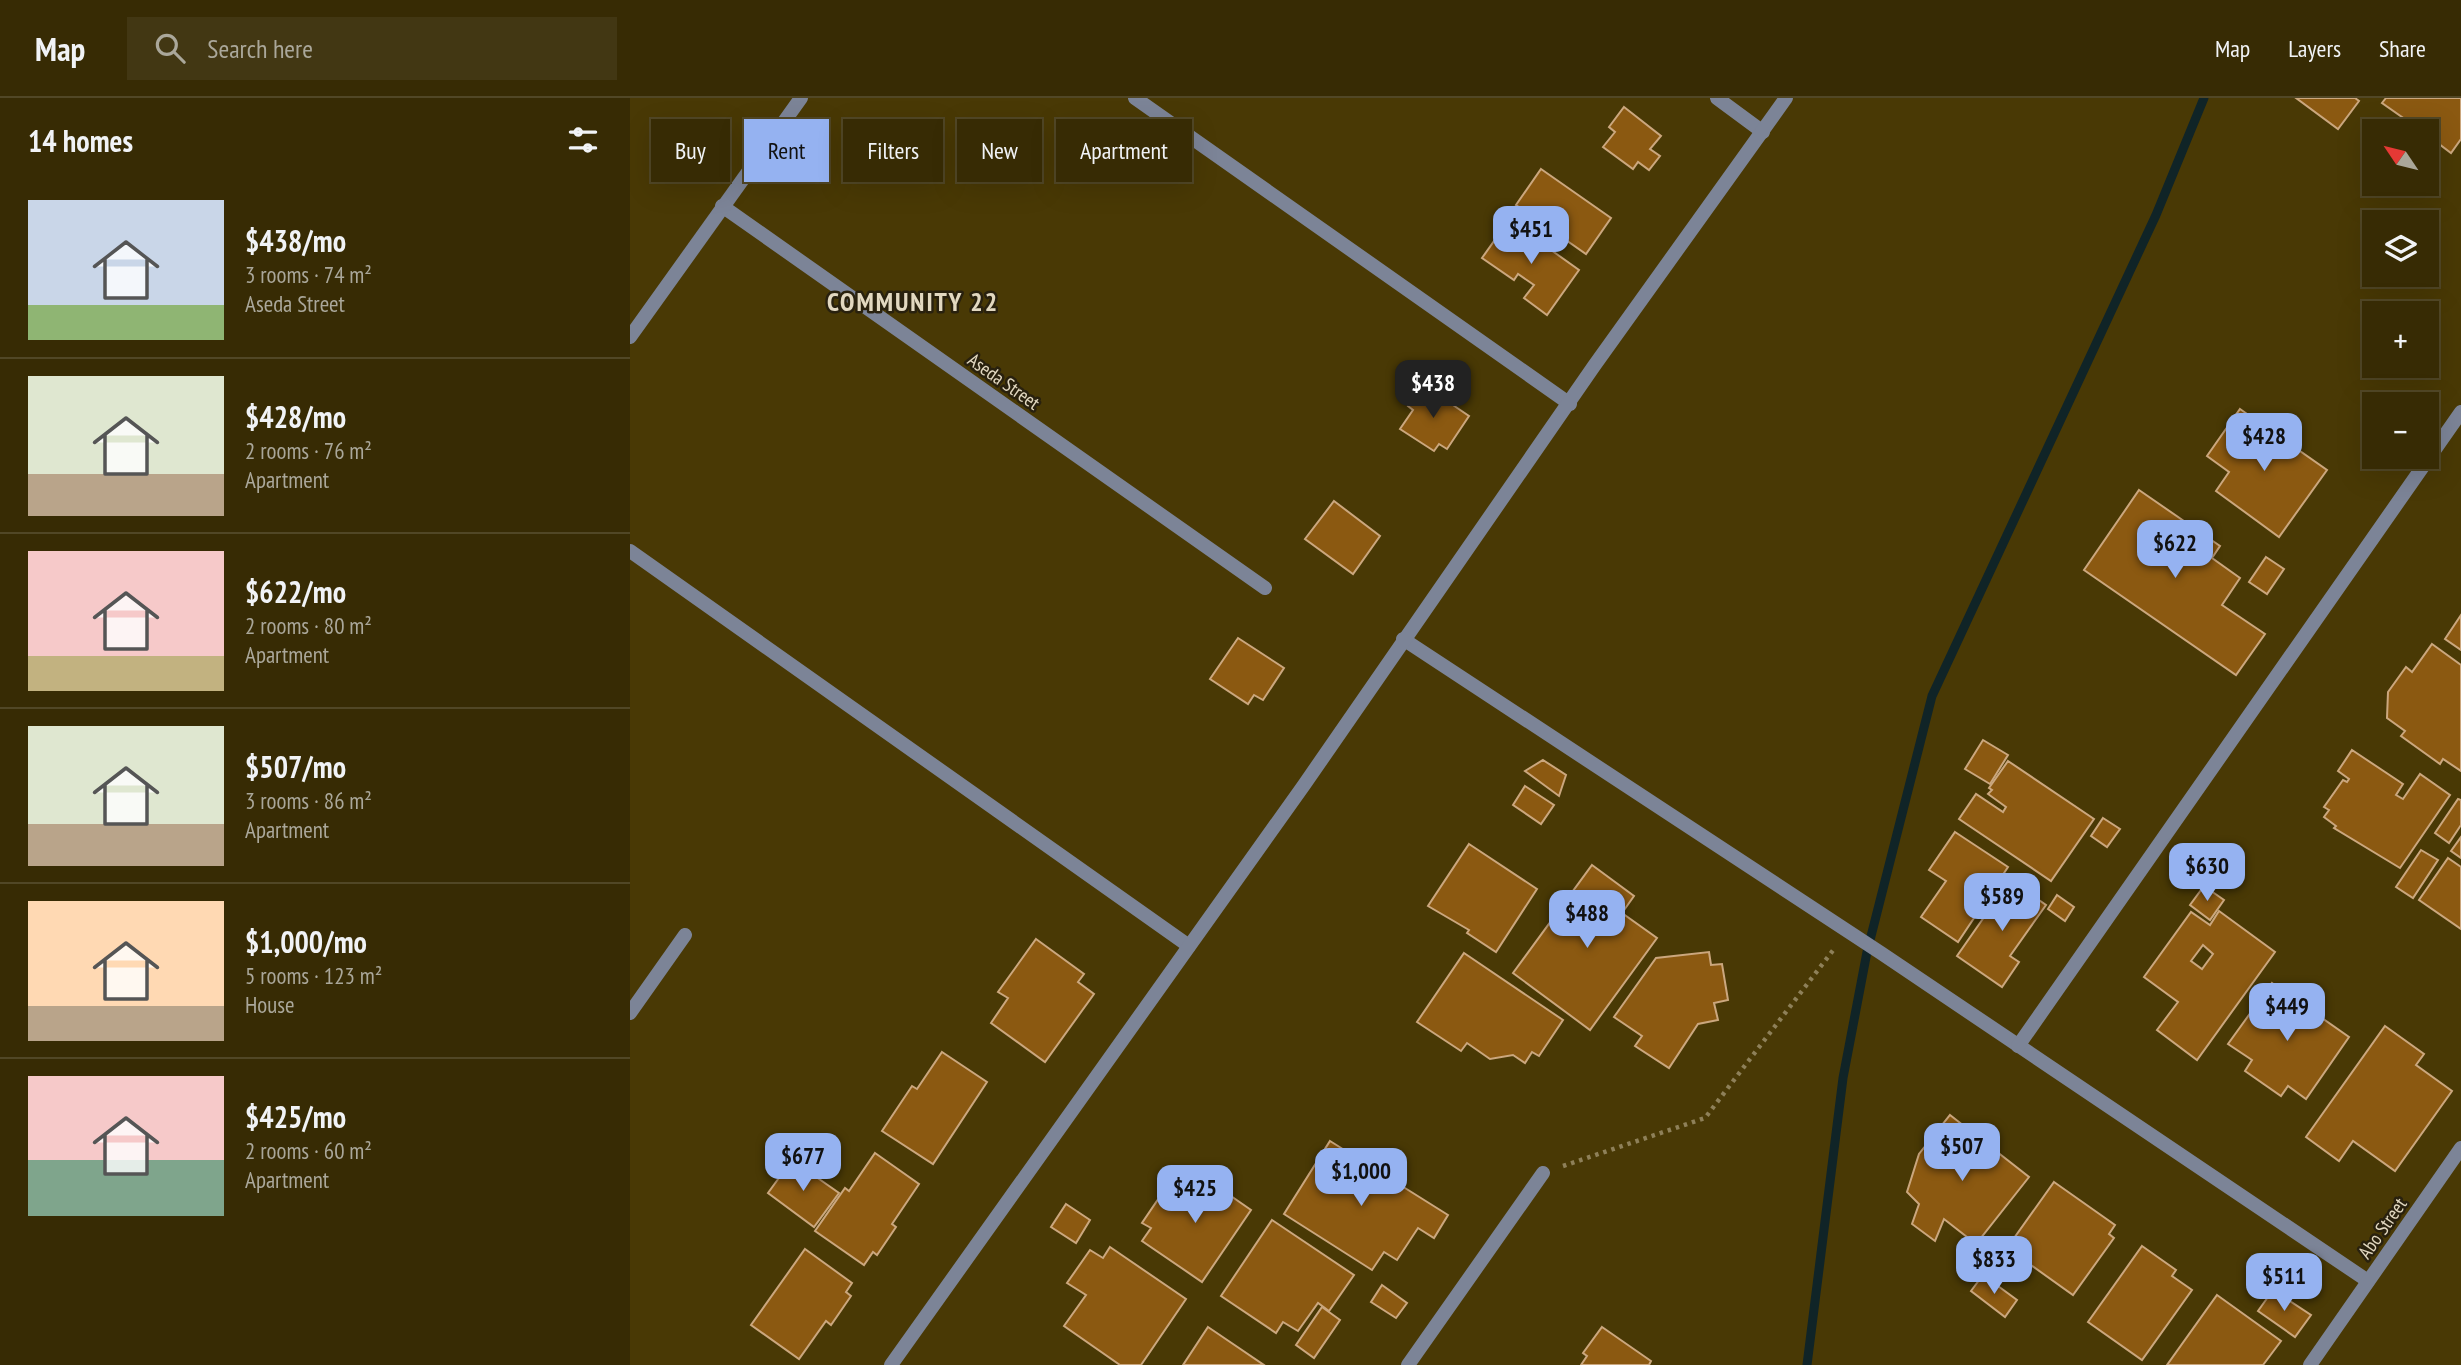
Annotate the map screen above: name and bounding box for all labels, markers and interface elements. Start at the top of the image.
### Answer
search box [127,17,617,80]
text: Map [35,27,85,70]
icon: search [151,29,189,67]
text: Search here [207,32,313,65]
text: Map [2215,33,2250,64]
text: Layers [2288,33,2341,64]
text: Share [2379,33,2426,64]
chip: Buy [651,119,730,182]
chip: Rent [744,119,829,182]
chip: Filters [843,119,943,182]
chip: New [957,119,1042,182]
chip: Apartment [1056,119,1192,182]
north arrow [2362,119,2440,196]
map controls [2362,119,2439,469]
text: 14 homes [28,121,133,160]
icon: filters [564,121,602,159]
pin: $451 [1490,206,1572,266]
button: layers [2362,210,2439,287]
text: $451 [1509,214,1553,243]
text: $438/mo [245,221,346,260]
icon: home [84,228,168,312]
text: 3 rooms · 74 m² [245,260,372,289]
district label: COMMUNITY 22 [827,285,999,318]
text: Aseda Street [245,289,345,318]
button: + [2362,301,2439,378]
street label: Aseda Street [963,348,1045,415]
pin: $438 [1392,360,1474,420]
text: $438 [1411,368,1455,397]
button: − [2362,392,2439,469]
text: $428/mo [245,397,346,436]
icon: home [84,404,168,488]
pin: $428 [2223,414,2305,473]
text: $428 [2242,421,2286,450]
text: 2 rooms · 76 m² [245,436,372,465]
text: Apartment [245,465,329,494]
pin: $622 [2134,520,2216,580]
text: $622 [2153,528,2197,557]
text: $622/mo [245,572,346,611]
icon: home [84,579,168,663]
text: 2 rooms · 80 m² [245,611,372,640]
text: Apartment [245,640,329,669]
text: $507/mo [245,747,346,786]
icon: home [84,754,168,838]
text: 3 rooms · 86 m² [245,786,372,815]
text: Apartment [245,815,329,844]
pin: $630 [2166,844,2248,903]
text: $630 [2185,851,2229,880]
pin: $589 [1961,874,2043,933]
text: $589 [1980,881,2024,910]
pin: $488 [1546,890,1628,950]
text: $488 [1565,898,1609,927]
text: $1,000/mo [245,922,367,961]
icon: home [84,929,168,1013]
text: 5 rooms · 123 m² [245,961,382,990]
pin: $449 [2246,984,2328,1043]
text: House [245,990,295,1019]
text: $449 [2265,991,2309,1020]
text: $425/mo [245,1097,346,1136]
icon: home [84,1104,168,1188]
pin: $507 [1921,1124,2003,1183]
text: $507 [1940,1131,1984,1160]
pin: $677 [762,1134,844,1193]
text: 2 rooms · 60 m² [245,1136,372,1165]
text: $677 [781,1141,825,1170]
pin: $1,000 [1304,1148,1418,1208]
text: $1,000 [1331,1156,1391,1185]
text: Apartment [245,1165,329,1194]
pin: $425 [1154,1166,1236,1225]
text: $425 [1173,1173,1217,1202]
street label: Abo Street [2352,1192,2412,1263]
pin: $833 [1953,1236,2035,1296]
text: $833 [1972,1244,2016,1273]
pin: $511 [2243,1254,2325,1313]
text: $511 [2262,1261,2306,1290]

